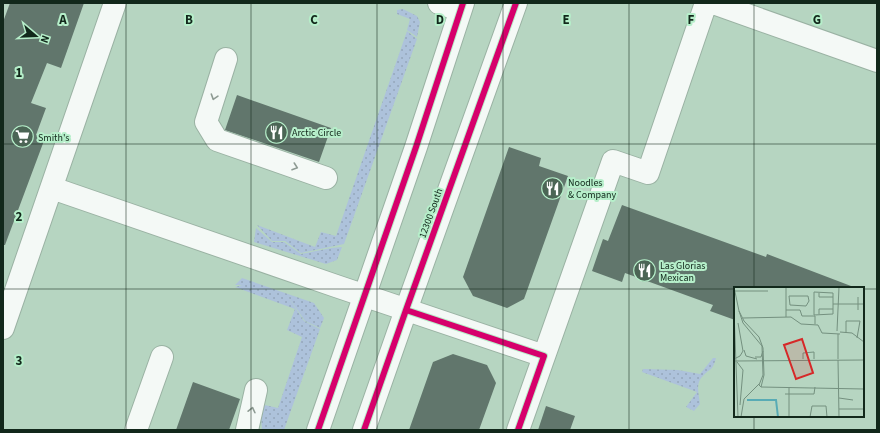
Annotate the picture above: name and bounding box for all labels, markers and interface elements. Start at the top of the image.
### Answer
text: A [58,11,67,29]
text: B [185,11,193,29]
text: C [310,11,318,29]
text: D [436,11,444,29]
text: E [562,11,570,29]
text: F [688,11,695,29]
text: G [813,11,821,29]
north arrow [16,16,56,56]
text: N [37,33,53,45]
text: 1 [16,64,23,82]
one-way arrow [211,93,219,100]
restaurant icon: Arctic Circle [264,119,290,145]
supermarket icon: Smith's [9,124,35,150]
place label: Arctic Circle [292,126,341,140]
place label: Smith's [38,131,69,145]
one-way arrow [291,162,298,171]
restaurant icon: Noodles & Company [540,175,566,201]
place label: Noodles & Company [568,176,616,202]
street label: 12300 South [415,187,446,240]
text: 2 [16,208,23,226]
restaurant icon: Las Glorias Mexican [632,258,658,284]
place label: Las Glorias Mexican [660,259,705,285]
inset map [734,287,864,417]
text: 3 [16,352,23,370]
one-way arrow [247,407,255,413]

